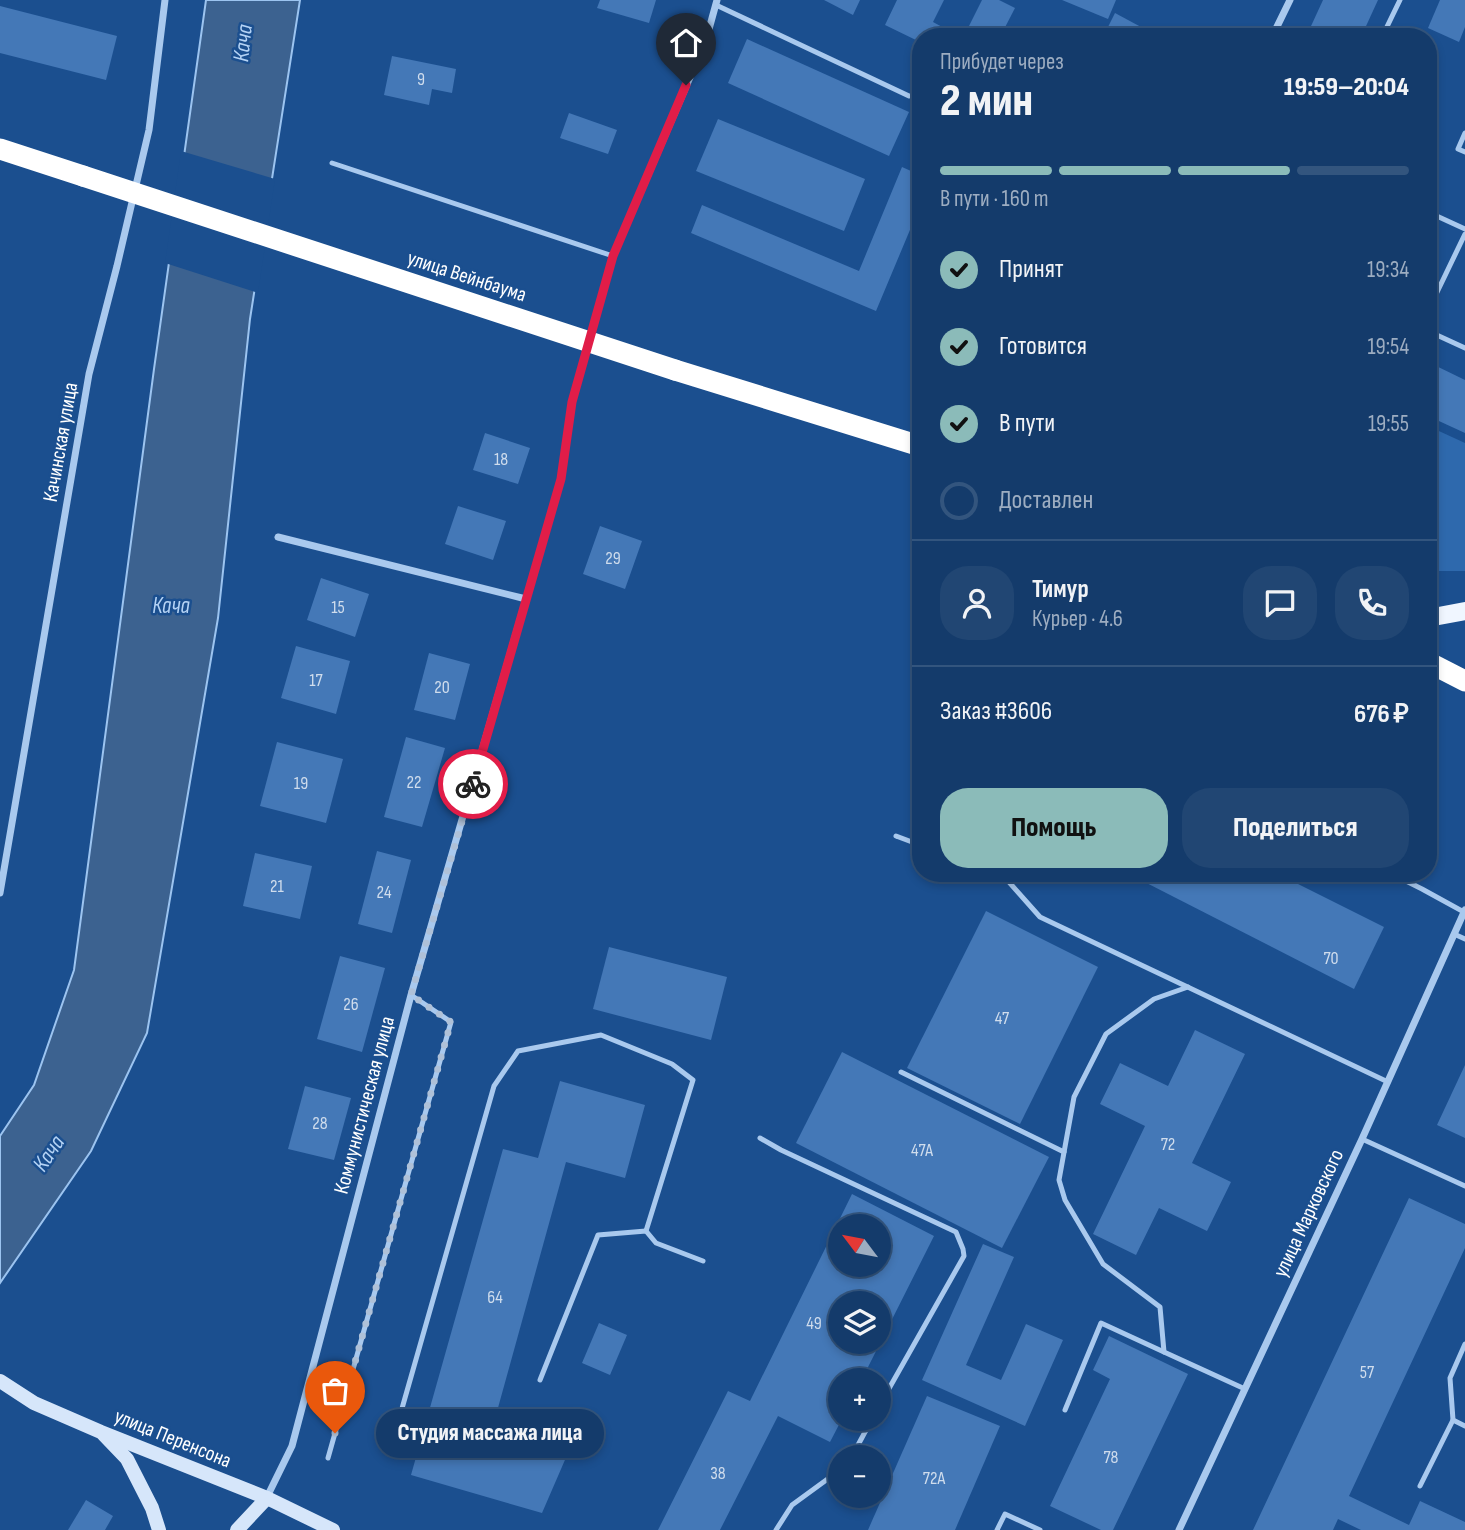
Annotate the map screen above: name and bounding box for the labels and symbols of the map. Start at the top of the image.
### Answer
pin [656,13,716,85]
water label: Кача [227,22,259,63]
house number: 9 [417,69,425,90]
street label: улица Вейнбаума [404,245,529,307]
street label: Качинская улица [38,380,83,504]
house number: 18 [494,449,508,470]
house number: 29 [605,548,621,569]
water label: Кача [152,592,191,620]
house number: 15 [331,597,345,618]
house number: 17 [309,670,324,691]
house number: 20 [434,677,450,698]
courier [438,749,508,819]
house number: 22 [407,772,421,793]
house number: 19 [294,773,308,794]
house number: 21 [270,876,285,897]
house number: 24 [377,882,392,903]
house number: 70 [1323,948,1339,969]
house number: 26 [343,994,359,1015]
house number: 47 [995,1008,1010,1029]
street label: Коммунистическая улица [329,1014,400,1197]
house number: 28 [312,1113,328,1134]
water label: Кача [27,1130,71,1177]
house number: 72 [1161,1134,1175,1155]
house number: 47А [911,1140,933,1161]
street label: улица Марковского [1268,1145,1349,1281]
north arrow [828,1214,891,1278]
house number: 64 [487,1287,503,1308]
house number: 49 [806,1313,822,1334]
pin [305,1361,365,1433]
house number: 57 [1360,1362,1375,1383]
street label: улица Перенсона [111,1404,235,1473]
callout: Студия массажа лица [377,1408,604,1458]
house number: 78 [1103,1447,1119,1468]
house number: 38 [710,1463,726,1484]
house number: 72А [923,1468,945,1489]

